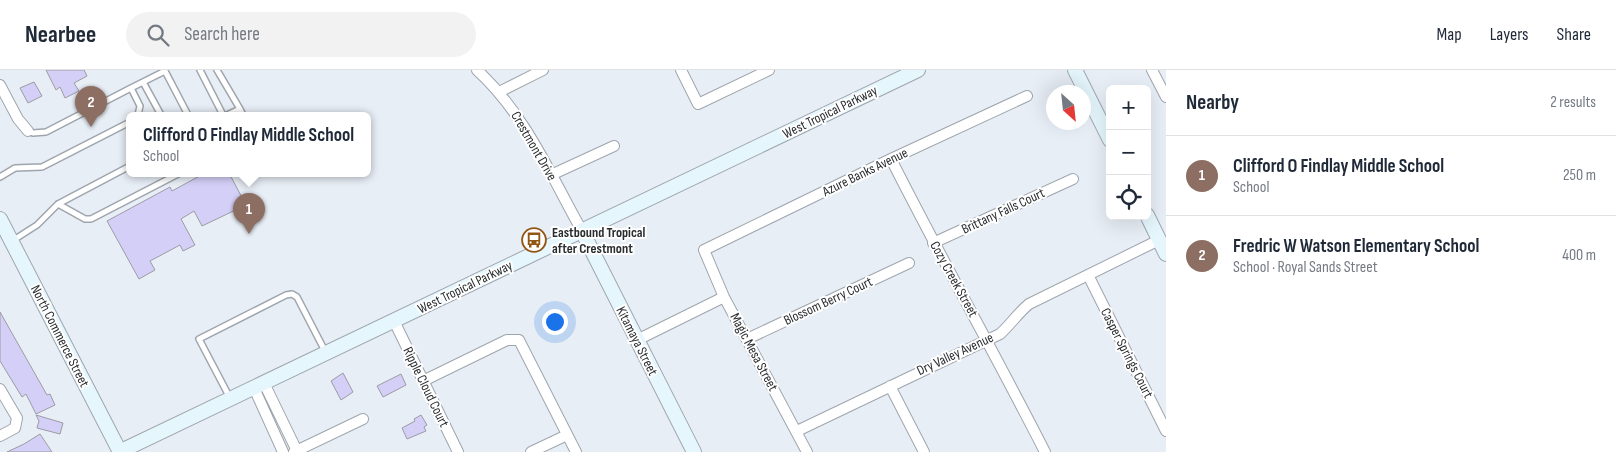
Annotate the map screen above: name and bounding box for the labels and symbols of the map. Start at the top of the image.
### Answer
street label: West Tropical Parkway [780,81,881,142]
north arrow [1046,85,1091,130]
pin: 2 [75,86,107,127]
street label: Crestmont Drive [507,108,561,184]
street label: Azure Banks Avenue [819,144,910,200]
street label: Brittany Falls Court [959,184,1047,238]
pin: 1 [233,193,265,234]
place label: Eastbound Tropical after Crestmont [552,224,645,257]
bus stop icon: Eastbound Tropical after Crestmont [521,227,547,253]
street label: Cozy Creek Street [926,238,982,320]
street label: West Tropical Parkway [415,256,516,317]
street label: Blossom Berry Court [781,273,875,329]
street label: North Commerce Street [27,282,93,390]
street label: Kitamaya Street [612,304,662,378]
street label: Casper Springs Court [1097,305,1157,401]
your location [542,309,568,335]
street label: Magic Mesa Street [726,310,782,394]
street label: Dry Valley Avenue [914,329,996,379]
street label: Ripple Cloud Court [399,344,453,430]

